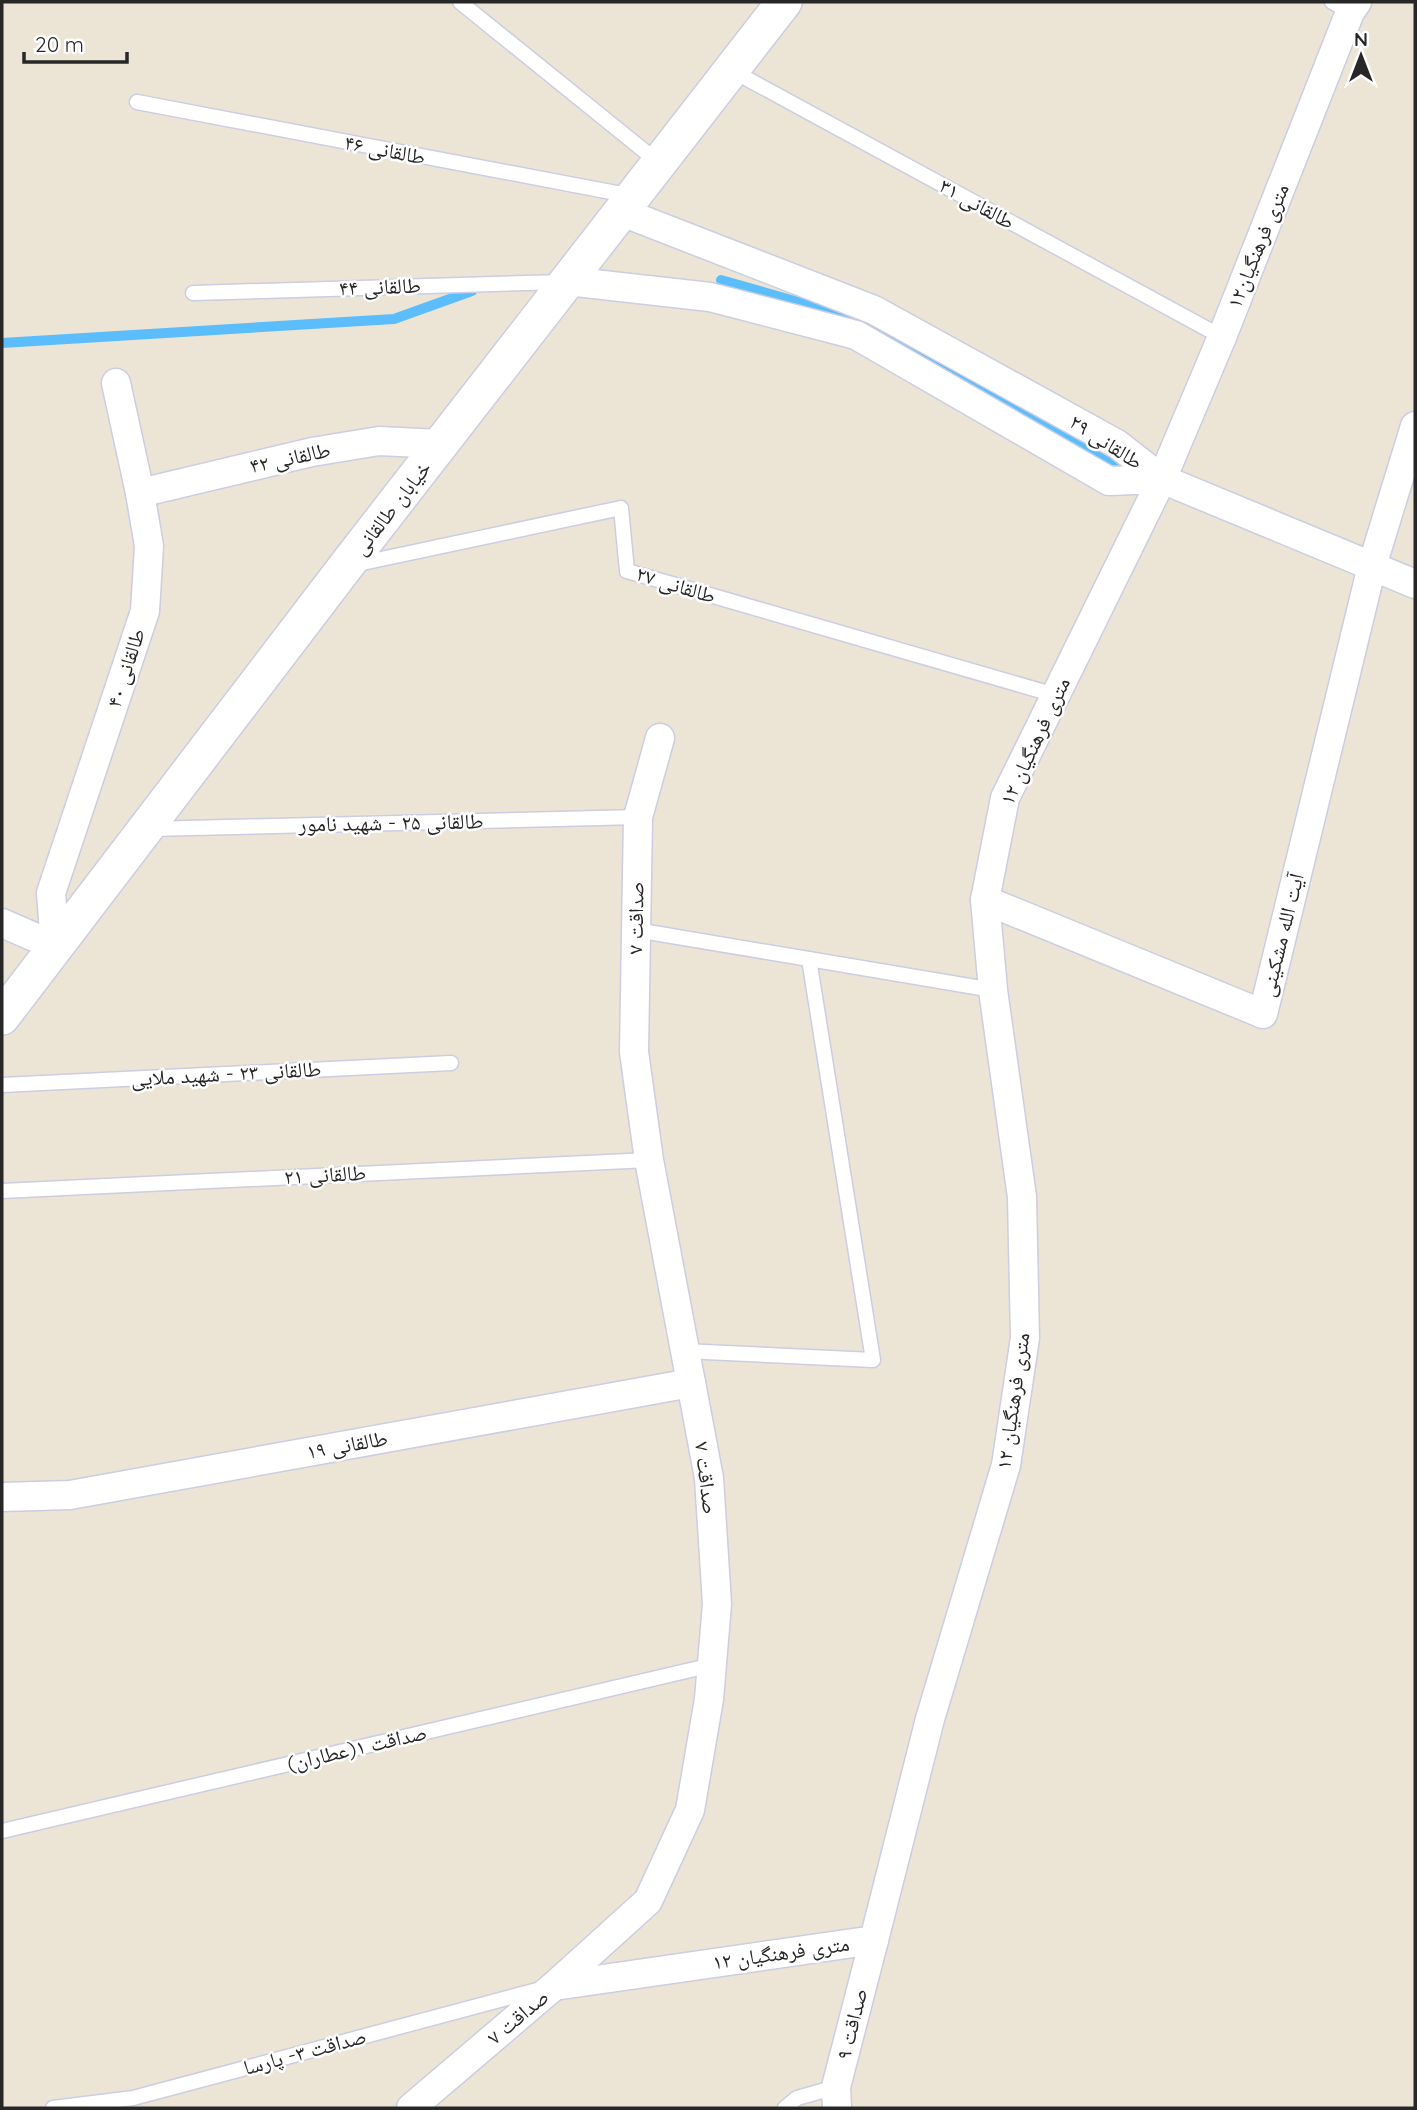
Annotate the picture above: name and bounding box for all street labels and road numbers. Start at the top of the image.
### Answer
street label: طالقانی ۴۶ [342,128,428,171]
street label: طالقانی ۳۱ [935,172,1020,235]
street label: ۱۲متری فرهنگیان [1220,180,1294,312]
street label: طالقانی ۴۴ [339,272,421,301]
street label: طالقانی ۲۹ [1065,408,1148,475]
street label: طالقانی ۴۲ [247,436,333,479]
street label: خیابان طالقانی [346,455,437,560]
street label: طالقانی ۲۷ [633,560,719,609]
street label: طالقانی ۴۰ [100,625,151,711]
street label: ۱۲ متری فرهنگیان [993,673,1075,809]
street label: طالقانی ۲۵ - شهید نامور [297,807,484,838]
street label: آیت الله مشکینی [1253,870,1310,999]
street label: صداقت ۷ [621,881,649,955]
street label: طالقانی ۲۳ - شهید ملایی [130,1055,322,1092]
street label: طالقانی ۲۱ [283,1159,367,1190]
street label: ۱۲ متری فرهنگیان [990,1331,1034,1471]
street label: طالقانی ۱۹ [304,1424,390,1465]
street label: صداقت ۷ [690,1440,724,1515]
street label: صداقت ۱(عطاران) [284,1718,429,1776]
street label: ۱۲ متری فرهنگیان [711,1930,851,1974]
street label: صداقت ۷ [481,1983,554,2050]
street label: صداقت ۹ [830,1985,872,2062]
street label: صداقت ۳- پارسا [240,2022,369,2080]

